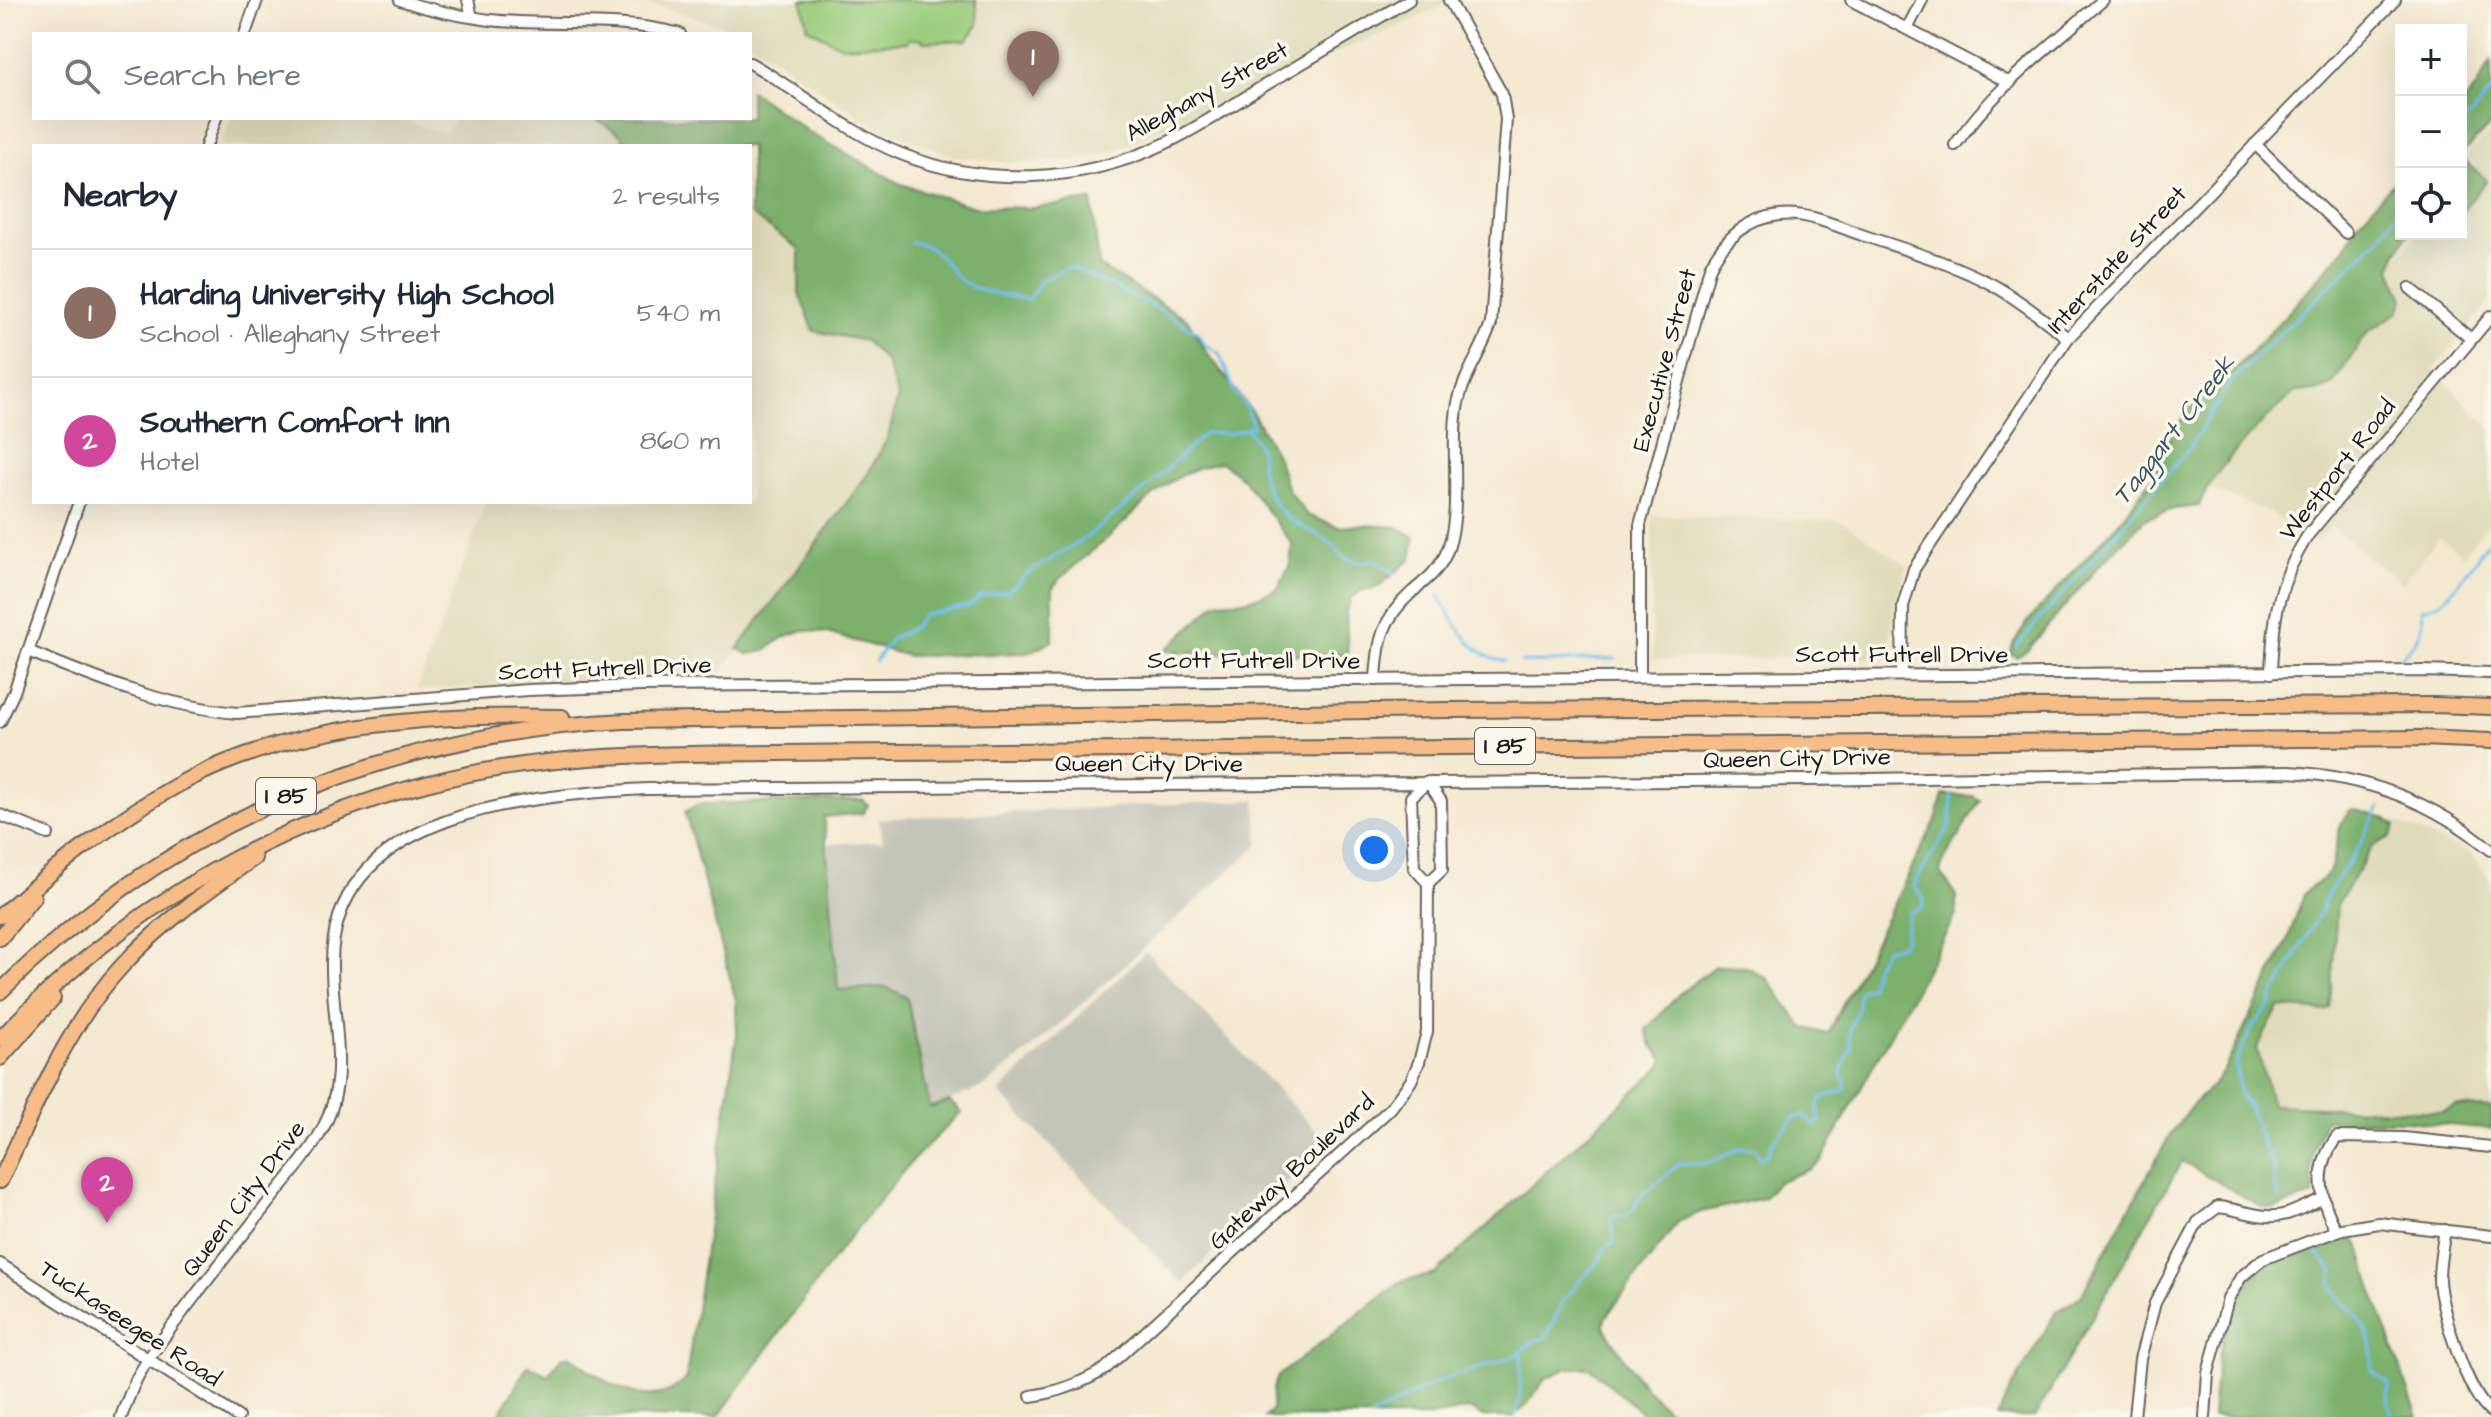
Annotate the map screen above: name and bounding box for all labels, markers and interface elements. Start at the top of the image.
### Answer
map controls [2395,24,2467,240]
button: + [2395,24,2467,96]
pin: 1 [1007,31,1059,97]
search box [32,32,752,120]
street label: Alleghany Street [1120,33,1295,152]
icon: search [60,54,104,98]
text: Search here [124,55,301,97]
button: − [2395,96,2467,168]
button: locate [2395,168,2467,240]
text: Nearby [64,172,178,220]
text: 2 results [612,178,720,214]
street label: Interstate Street [2039,178,2195,342]
street label: Executive Street [1624,264,1706,455]
text: Harding University High School [140,274,554,316]
text: 1 [88,295,92,331]
text: 540 m [637,295,720,331]
text: School · Alleghany Street [140,316,440,352]
water label: Taggart Creek [2104,347,2246,513]
street label: Westport Road [2272,392,2404,548]
text: Southern Comfort Inn [140,402,450,444]
text: 2 [83,423,97,459]
text: 860 m [640,423,720,459]
text: Hotel [140,444,199,480]
street label: Scott Futrell Drive [1796,638,2008,672]
street label: Scott Futrell Drive [1148,644,1360,678]
street label: Scott Futrell Drive [498,648,712,690]
road number: I 85 [1475,728,1535,764]
street label: Queen City Drive [1703,740,1891,779]
street label: Queen City Drive [1055,747,1243,782]
road number: I 85 [256,778,316,814]
your location [1354,830,1394,870]
street label: Gateway Boulevard [1202,1086,1383,1259]
street label: Queen City Drive [174,1114,315,1285]
pin: 2 [81,1157,133,1223]
street label: Tuckaseegee Road [32,1252,227,1396]

